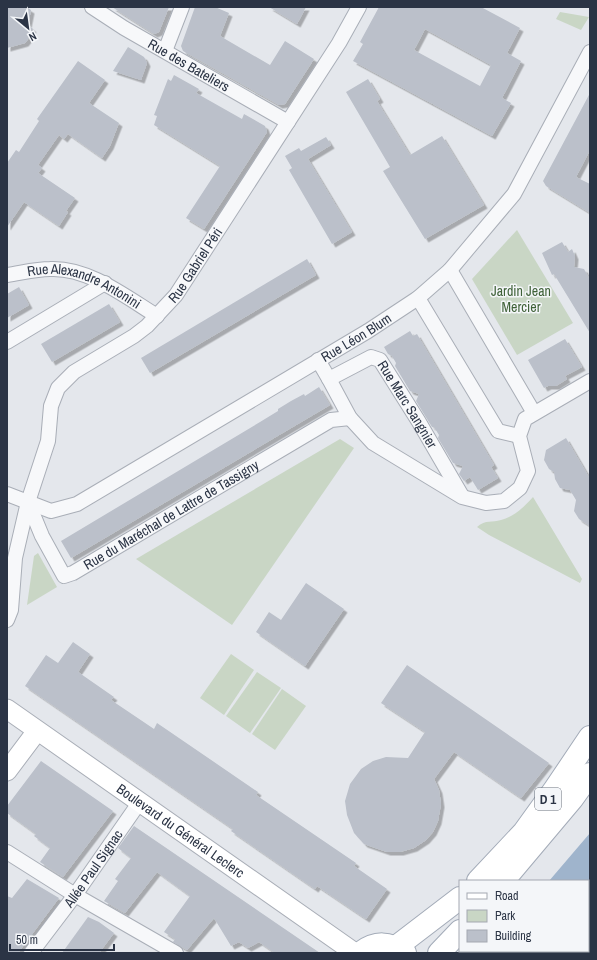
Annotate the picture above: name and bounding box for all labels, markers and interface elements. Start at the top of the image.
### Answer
north arrow [8,8,48,48]
text: N [27,29,39,44]
street label: Rue des Bateliers [145,35,233,96]
street label: Rue Gabriel Péri [164,224,226,307]
street label: Rue Alexandre Antonini [26,260,145,313]
park label: Jardin Jean Mercier [491,282,551,316]
street label: Rue Léon Blum [318,309,395,366]
street label: Rue Marc Sangnier [374,357,441,451]
street label: Rue du Maréchal de Lattre de Tassigny [80,456,262,574]
street label: Boulevard du Général Leclerc [113,780,248,882]
road number: D 1 [535,788,561,810]
street label: Allée Paul Signac [59,826,127,912]
legend [459,880,589,952]
text: Road [495,888,519,904]
text: Park [495,908,515,924]
scale bar [10,926,114,952]
text: Building [495,928,532,944]
text: 50 m [16,932,38,948]

